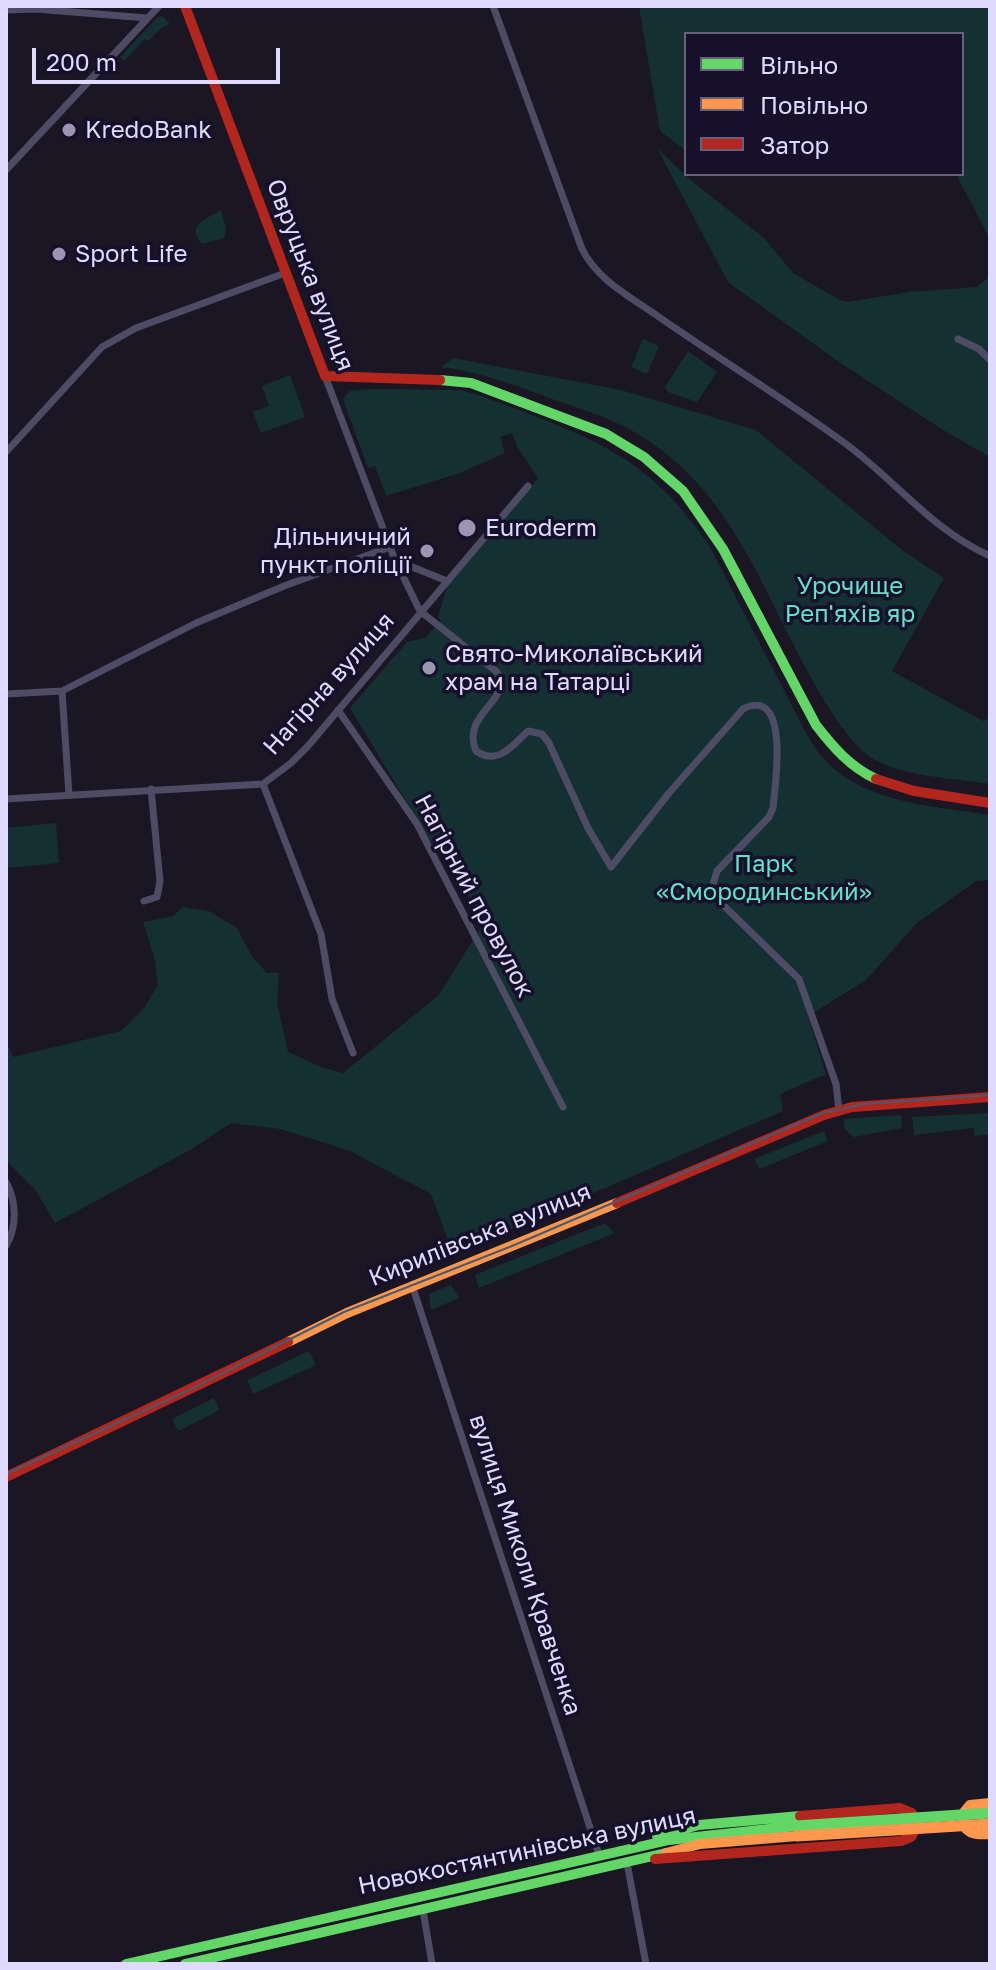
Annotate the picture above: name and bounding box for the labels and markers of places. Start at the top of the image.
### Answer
place label: KredoBank [85,116,212,144]
marker: KredoBank [60,121,78,139]
place label: Sport Life [75,240,188,268]
marker: Sport Life [50,245,68,263]
place label: Euroderm [485,514,597,542]
marker: Euroderm [456,517,478,539]
place label: Дільничний пункт поліції [260,523,411,579]
marker: Дільничний пункт поліції [418,542,436,560]
place label: Свято-Миколаївський храм на Татарці [445,640,703,696]
marker: Свято-Миколаївський храм на Татарці [420,659,438,677]

